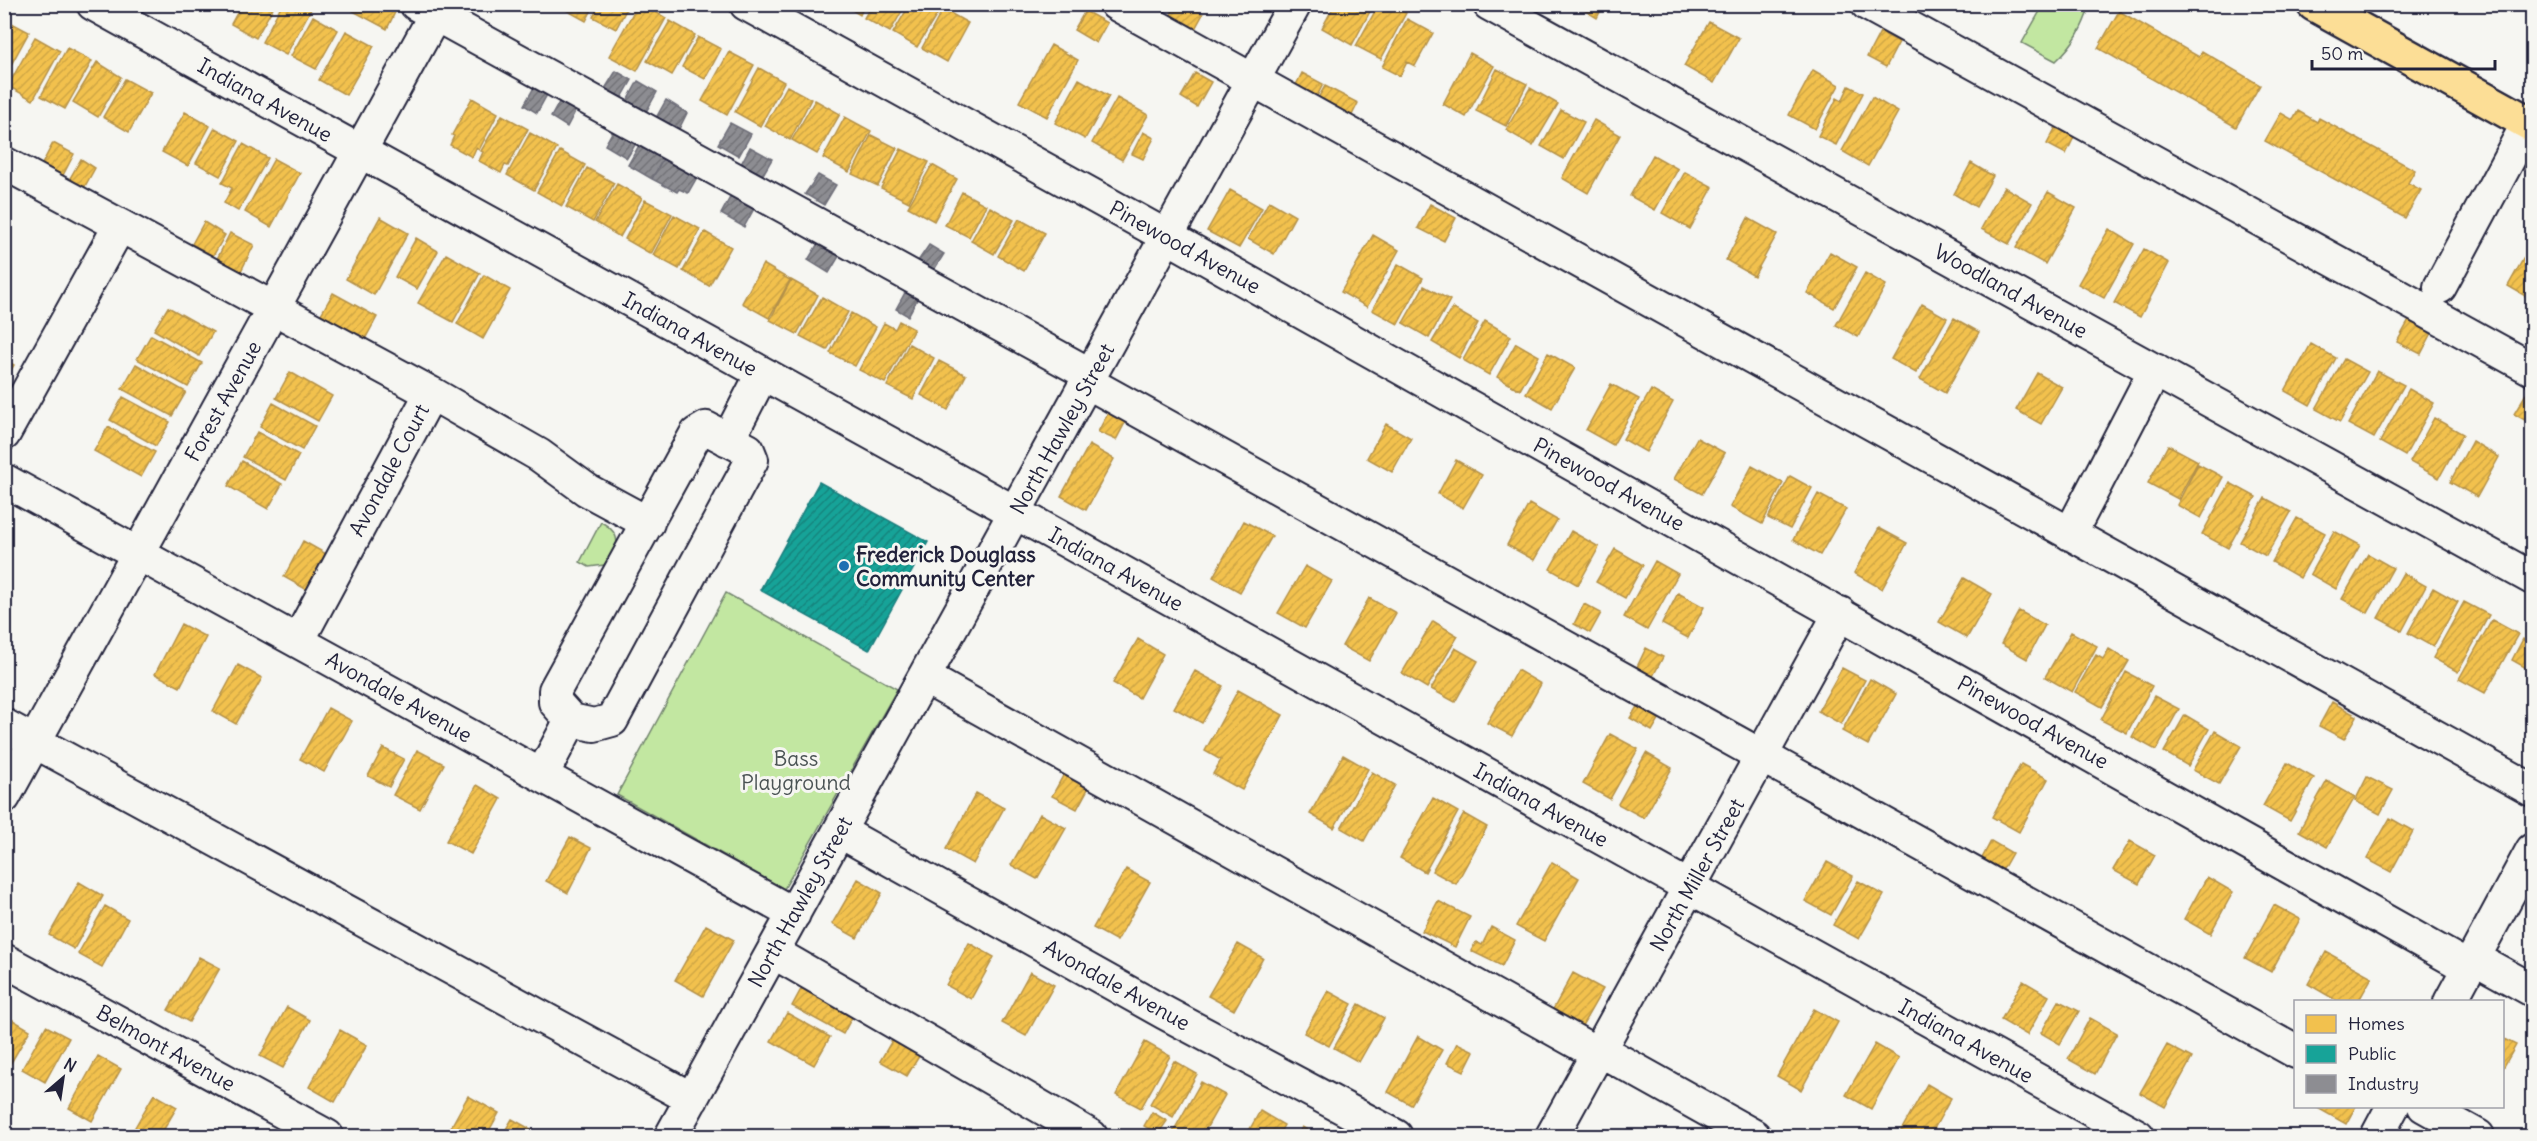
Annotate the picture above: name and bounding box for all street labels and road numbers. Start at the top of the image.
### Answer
street label: Indiana Avenue [193,52,337,148]
street label: Pinewood Avenue [1105,194,1265,300]
street label: Woodland Avenue [1930,238,2092,344]
street label: Indiana Avenue [618,286,762,382]
street label: Forest Avenue [179,336,267,466]
street label: North Hawley Street [1004,339,1120,519]
street label: Avondale Court [343,399,435,541]
street label: Pinewood Avenue [1529,431,1689,537]
street label: Indiana Avenue [1044,521,1188,617]
street label: Avondale Avenue [321,646,477,748]
street label: Pinewood Avenue [1953,669,2113,775]
street label: Indiana Avenue [1469,757,1613,853]
street label: North Miller Street [1644,794,1750,956]
street label: North Hawley Street [742,812,858,992]
street label: Avondale Avenue [1039,934,1195,1036]
street label: Indiana Avenue [1894,993,2038,1089]
street label: Belmont Avenue [92,999,240,1097]

